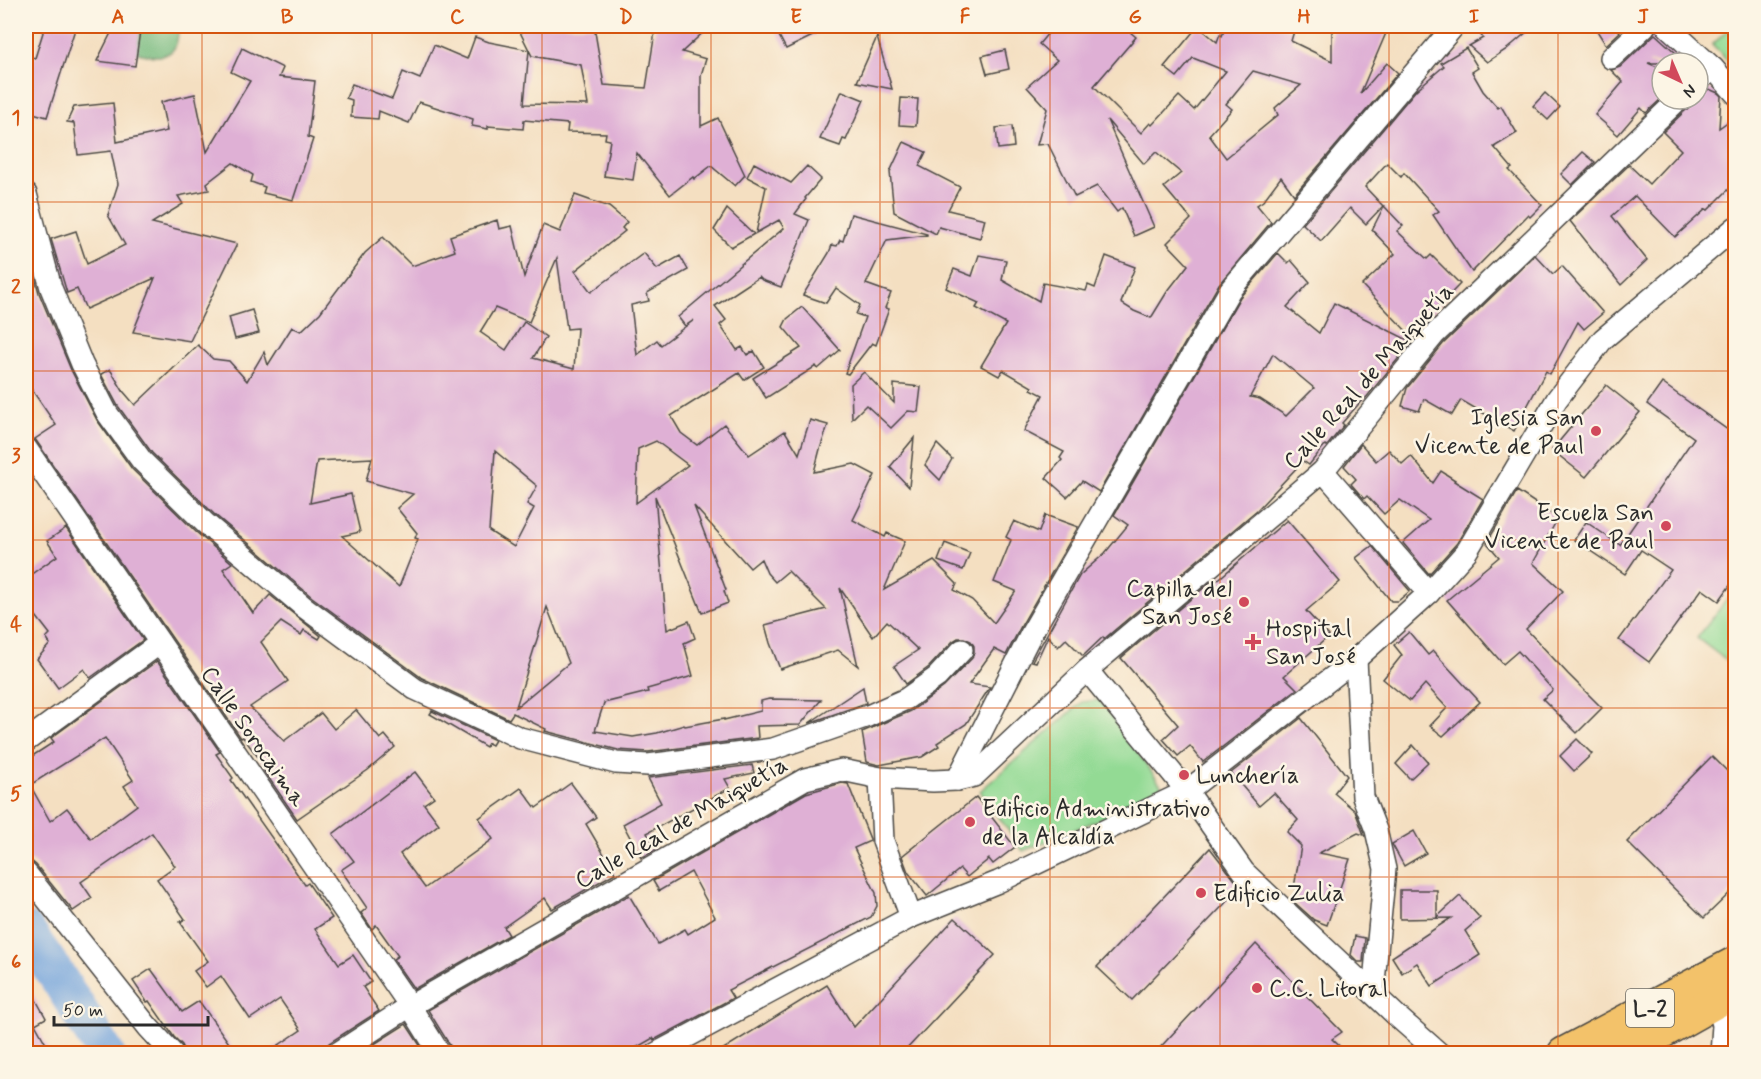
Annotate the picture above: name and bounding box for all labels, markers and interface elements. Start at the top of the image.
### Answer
text: A [111,4,125,31]
text: B [281,4,294,31]
text: C [450,4,465,31]
text: D [619,4,633,31]
text: E [790,4,802,31]
text: F [960,4,971,31]
text: G [1128,4,1142,31]
text: H [1297,4,1311,31]
text: I [1469,4,1479,31]
text: J [1637,4,1649,31]
north arrow [1650,51,1710,111]
text: N [1678,79,1701,102]
text: 1 [12,105,20,132]
text: 2 [11,274,21,301]
street label: Calle Real de Maiquetía [1277,277,1461,477]
place label: Iglesia San Vicente de Paul [1415,403,1584,462]
marker: Iglesia San Vicente de Paul [1589,424,1603,438]
text: 3 [11,443,21,470]
place label: Escuela San Vicente de Paul [1485,498,1654,557]
marker: Escuela San Vicente de Paul [1659,519,1673,533]
place label: Capilla del San José [1126,574,1232,633]
marker: Capilla del San José [1237,595,1251,609]
text: 4 [10,612,22,639]
place label: Hospital San José [1266,614,1356,673]
marker: Hospital San José [1244,633,1262,651]
street label: Calle Sorocaima [193,660,313,814]
street label: Calle Real de Maiquetía [570,750,794,897]
place label: Lunchería [1196,761,1299,792]
marker: Lunchería [1177,768,1191,782]
text: 5 [10,781,22,808]
place label: Edificio Administrativo de la Alcaldía [982,794,1210,853]
marker: Edificio Administrativo de la Alcaldía [963,815,977,829]
place label: Edificio Zulia [1213,879,1345,910]
marker: Edificio Zulia [1194,886,1208,900]
text: 6 [11,949,21,976]
place label: C.C. Litoral [1269,974,1388,1005]
marker: C.C. Litoral [1250,981,1264,995]
scale bar [54,989,208,1027]
road number: L-2 [1626,989,1674,1027]
text: 50 m [63,999,103,1023]

